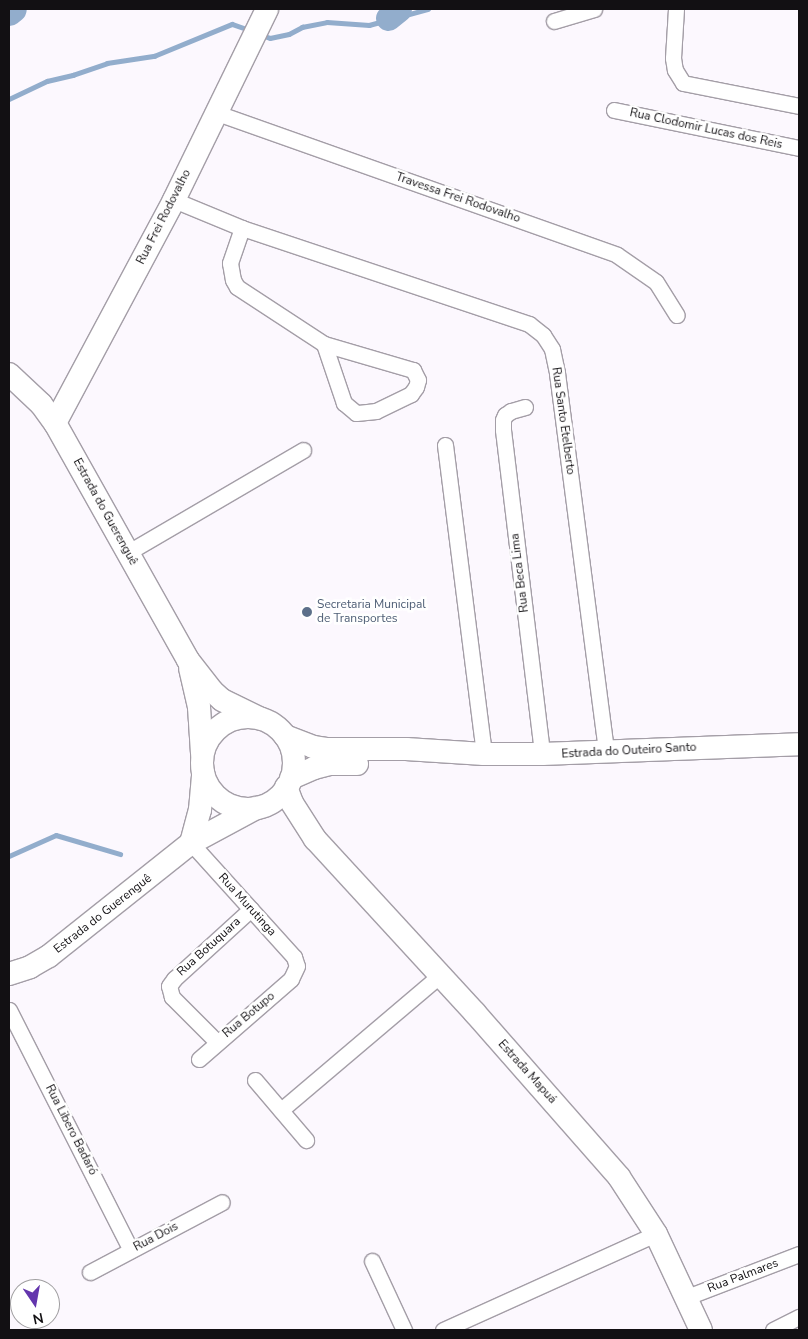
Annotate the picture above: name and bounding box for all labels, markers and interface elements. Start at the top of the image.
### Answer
street label: Rua Clodomir Lucas dos Reis [628,106,784,152]
street label: Rua Frei Rodovalho [134,167,194,267]
street label: Travessa Frei Rodovalho [394,170,522,226]
street label: Rua Santo Etelberto [548,366,578,476]
street label: Estrada do Guerenguê [70,456,140,568]
street label: Rua Beca Lima [508,533,532,613]
place label: Secretaria Municipal de Transportes [317,598,426,626]
marker: Secretaria Municipal de Transportes [301,606,313,618]
street label: Estrada do Outeiro Santo [561,740,697,762]
street label: Estrada do Guerenguê [51,871,155,957]
street label: Rua Murutinga [215,871,279,939]
street label: Rua Botuquara [174,915,244,979]
street label: Rua Botupo [220,989,278,1041]
street label: Estrada Mapuá [495,1037,559,1107]
street label: Rua Libero Badaró [42,1082,100,1178]
street label: Rua Dois [131,1219,181,1255]
street label: Rua Palmares [706,1256,780,1296]
north arrow [10,1279,60,1329]
text: N [31,1308,45,1329]

